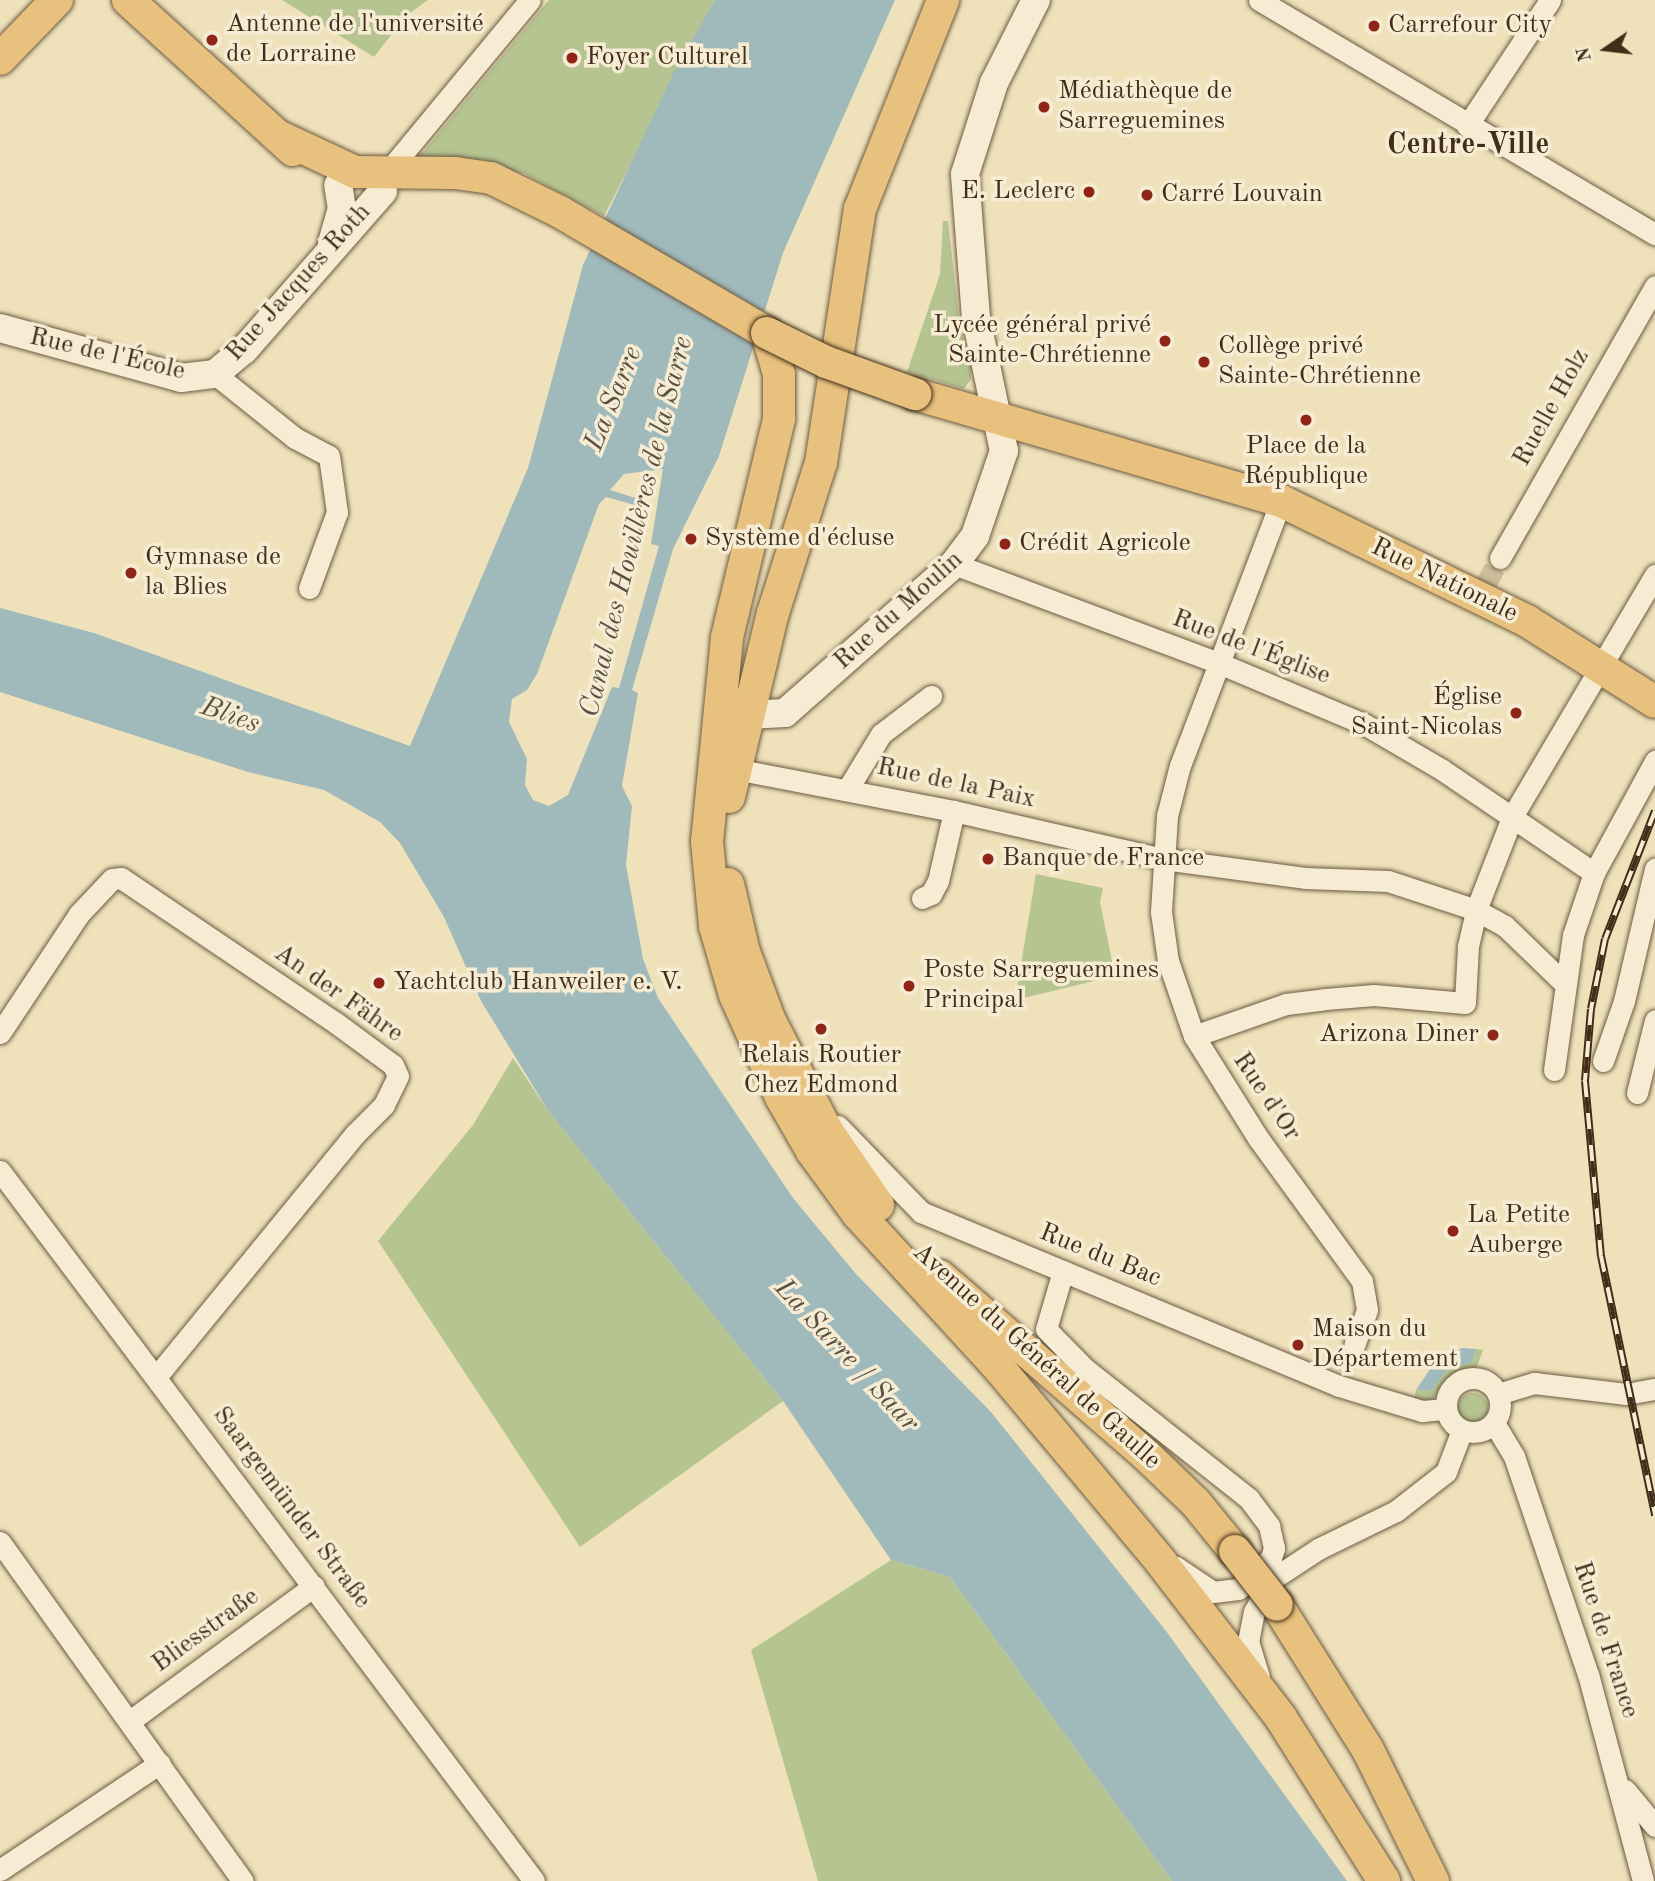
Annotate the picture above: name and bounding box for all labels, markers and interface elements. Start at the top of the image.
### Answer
place label: Antenne de l'université de Lorraine [226,9,484,70]
place label: Carrefour City [1388,10,1552,42]
north arrow [1571,14,1641,84]
marker: Carrefour City [1366,18,1382,34]
marker: Antenne de l'université de Lorraine [204,32,220,48]
place label: Foyer Culturel [586,42,748,74]
text: N [1574,45,1596,64]
marker: Foyer Culturel [564,50,580,66]
place label: Médiathèque de Sarreguemines [1058,76,1232,138]
marker: Médiathèque de Sarreguemines [1036,99,1052,115]
district label: Centre-Ville [1387,127,1549,163]
place label: E. Leclerc [961,176,1075,208]
place label: Carré Louvain [1161,179,1323,211]
marker: E. Leclerc [1081,184,1097,200]
marker: Carré Louvain [1139,187,1155,203]
street label: Rue Jacques Roth [220,197,378,369]
place label: Lycée général privé Sainte-Chrétienne [933,310,1151,372]
street label: Rue de l'École [26,322,188,388]
place label: Collège privé Sainte-Chrétienne [1218,331,1421,392]
water label: Canal des Houillères de la Sarre [573,333,701,721]
marker: Lycée général privé Sainte-Chrétienne [1157,333,1173,349]
water label: La Sarre [578,342,650,456]
street label: Ruelle Holz [1507,344,1597,472]
marker: Collège privé Sainte-Chrétienne [1196,354,1212,370]
marker: Place de la République [1298,412,1314,428]
place label: Place de la République [1244,431,1368,492]
place label: Système d'écluse [705,523,894,555]
place label: Crédit Agricole [1019,528,1191,560]
marker: Système d'écluse [683,531,699,547]
street label: Rue Nationale [1365,532,1523,630]
marker: Crédit Agricole [997,536,1013,552]
place label: Gymnase de la Blies [145,542,281,604]
street label: Rue du Moulin [828,545,970,677]
marker: Gymnase de la Blies [123,565,139,581]
street label: Rue de l'Église [1167,603,1335,693]
place label: Église Saint-Nicolas [1351,682,1502,744]
water label: Blies [196,690,264,742]
marker: Église Saint-Nicolas [1508,705,1524,721]
street label: Rue de la Paix [874,752,1038,816]
place label: Banque de France [1002,843,1204,875]
marker: Banque de France [980,851,996,867]
street label: An der Fähre [267,938,409,1050]
place label: Poste Sarreguemines Principal [923,955,1159,1016]
place label: Yachtclub Hanweiler e. V. [393,967,683,999]
marker: Yachtclub Hanweiler e. V. [371,975,387,991]
marker: Poste Sarreguemines Principal [901,978,917,994]
place label: Arizona Diner [1319,1019,1479,1051]
marker: Relais Routier Chez Edmond [813,1021,829,1037]
marker: Arizona Diner [1485,1027,1501,1043]
place label: Relais Routier Chez Edmond [741,1040,901,1102]
street label: Rue d'Or [1225,1047,1307,1147]
place label: La Petite Auberge [1467,1200,1570,1262]
street label: Rue du Bac [1035,1217,1165,1295]
marker: La Petite Auberge [1445,1223,1461,1239]
street label: Avenue du Général de Gaulle [905,1237,1167,1477]
water label: La Sarre / Saar [766,1272,926,1440]
place label: Maison du Département [1312,1314,1458,1376]
marker: Maison du Département [1290,1337,1306,1353]
street label: Saargemünder Straße [205,1401,377,1615]
street label: Rue de France [1565,1558,1645,1722]
street label: Bliesstraße [146,1582,266,1680]

